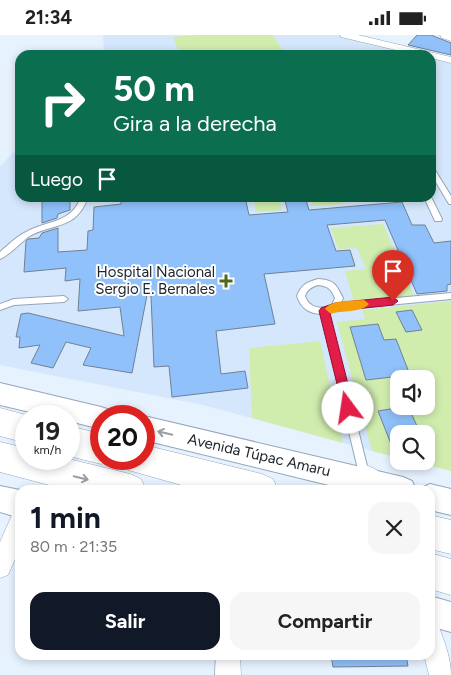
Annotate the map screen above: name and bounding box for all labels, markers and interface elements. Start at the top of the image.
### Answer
text: 21:34 [25,6,72,29]
text: 50 m [113,68,195,110]
icon: right [30,70,95,135]
text: Gira a la derecha [113,110,277,137]
icon: arrive [93,165,121,193]
text: Luego [30,168,83,191]
pin [372,250,414,301]
icon: arrive [379,257,407,285]
place label: Hospital Nacional Sergio E. Bernales [95,263,215,298]
marker: Hospital Nacional Sergio E. Bernales [219,274,233,288]
map controls [390,370,435,470]
button: sound [390,370,435,415]
position arrow [321,381,373,433]
speed limit sign: 20 [90,405,155,470]
text: 19 [35,416,60,446]
button: search [390,425,435,470]
one-way arrow [158,428,174,437]
street label: Avenida Túpac Amaru [186,430,332,480]
text: km/h [34,443,61,457]
one-way arrow [73,474,89,483]
text: 1 min [30,499,101,536]
button: close [368,502,420,554]
text: 80 m · 21:35 [30,537,117,556]
button: Salir [30,592,220,650]
button: Compartir [230,592,420,650]

